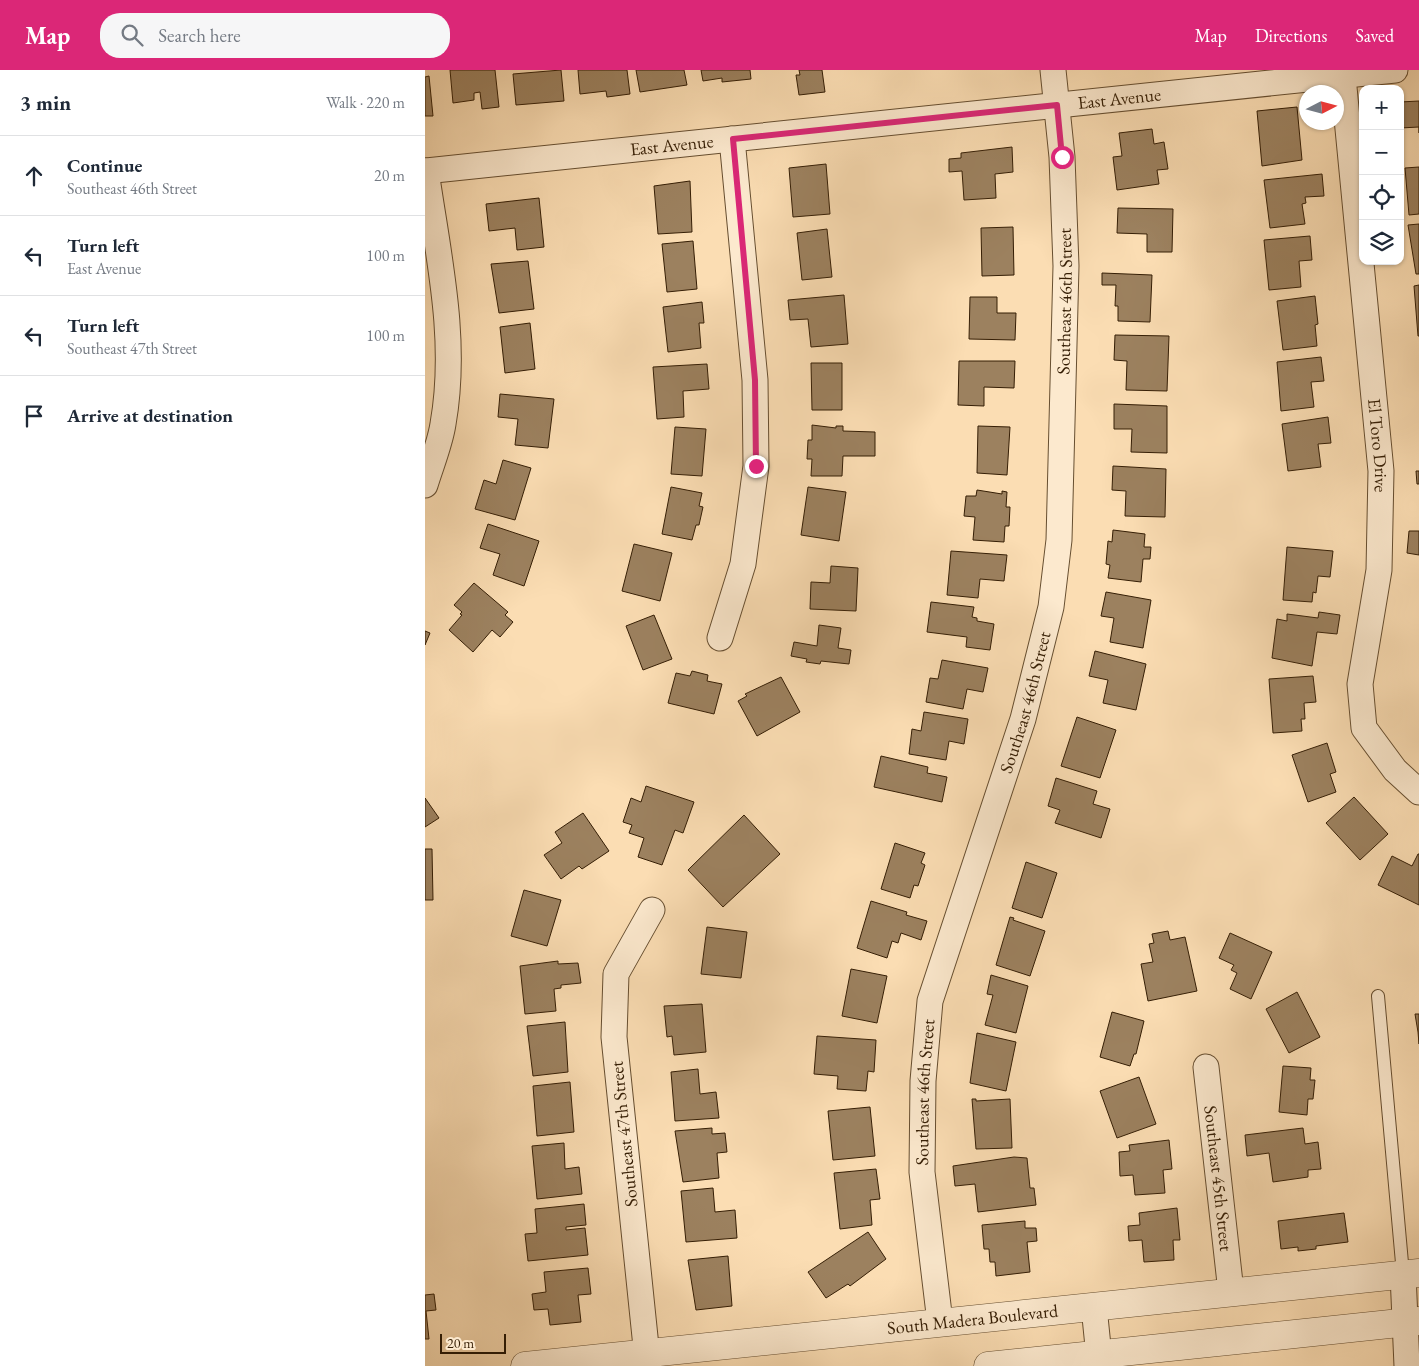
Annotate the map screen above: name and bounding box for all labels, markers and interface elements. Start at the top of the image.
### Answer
search box [100,13,450,58]
text: Map [25,20,70,51]
icon: search [118,21,146,49]
text: Search here [158,23,241,48]
text: Map [1195,24,1227,47]
text: Directions [1255,24,1327,47]
text: Saved [1355,24,1394,47]
street label: East Avenue [1076,82,1162,114]
north arrow [1299,85,1344,130]
map controls [1359,85,1404,265]
button: + [1359,85,1404,130]
text: 3 min [20,89,71,116]
text: Walk · 220 m [326,92,405,113]
street label: East Avenue [629,129,714,161]
button: − [1359,130,1404,175]
route start [1051,146,1074,169]
text: Continue [67,153,142,178]
icon: ahead [20,162,48,190]
text: 20 m [374,165,405,186]
button: locate [1359,175,1404,220]
text: Southeast 46th Street [67,178,197,199]
button: layers [1359,220,1404,265]
street label: Southeast 46th Street [1051,227,1077,375]
text: Turn left [67,233,139,258]
icon: left [20,242,48,270]
text: 100 m [366,245,405,266]
text: East Avenue [67,258,141,279]
text: Turn left [67,313,139,338]
icon: left [20,322,48,350]
text: 100 m [366,325,405,346]
text: Southeast 47th Street [67,338,197,359]
street label: El Toro Drive [1363,397,1393,493]
icon: arrive [20,402,48,430]
text: Arrive at destination [67,403,233,428]
route end [745,455,768,478]
street label: Southeast 46th Street [994,629,1056,776]
street label: Southeast 46th Street [910,1018,939,1165]
street label: Southeast 47th Street [604,1060,643,1208]
street label: Southeast 45th Street [1199,1104,1238,1253]
street label: South Madera Boulevard [886,1299,1060,1339]
scale bar [440,1331,506,1354]
text: 20 m [447,1334,474,1352]

